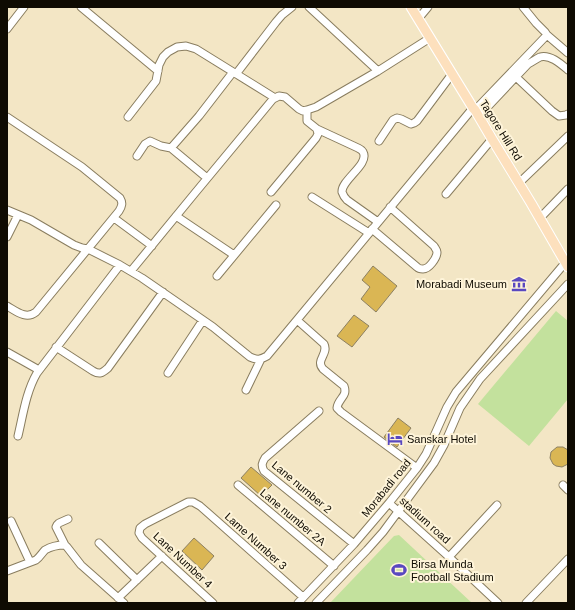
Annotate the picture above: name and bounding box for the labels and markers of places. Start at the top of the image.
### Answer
museum icon: Morabadi Museum [510,275,528,293]
place label: Morabadi Museum [416,278,507,290]
hotel icon: Sanskar Hotel [386,430,404,448]
place label: Sanskar Hotel [407,433,476,445]
place label: Birsa Munda Football Stadium [411,558,494,583]
sports icon: Birsa Munda Football Stadium [390,561,408,579]

